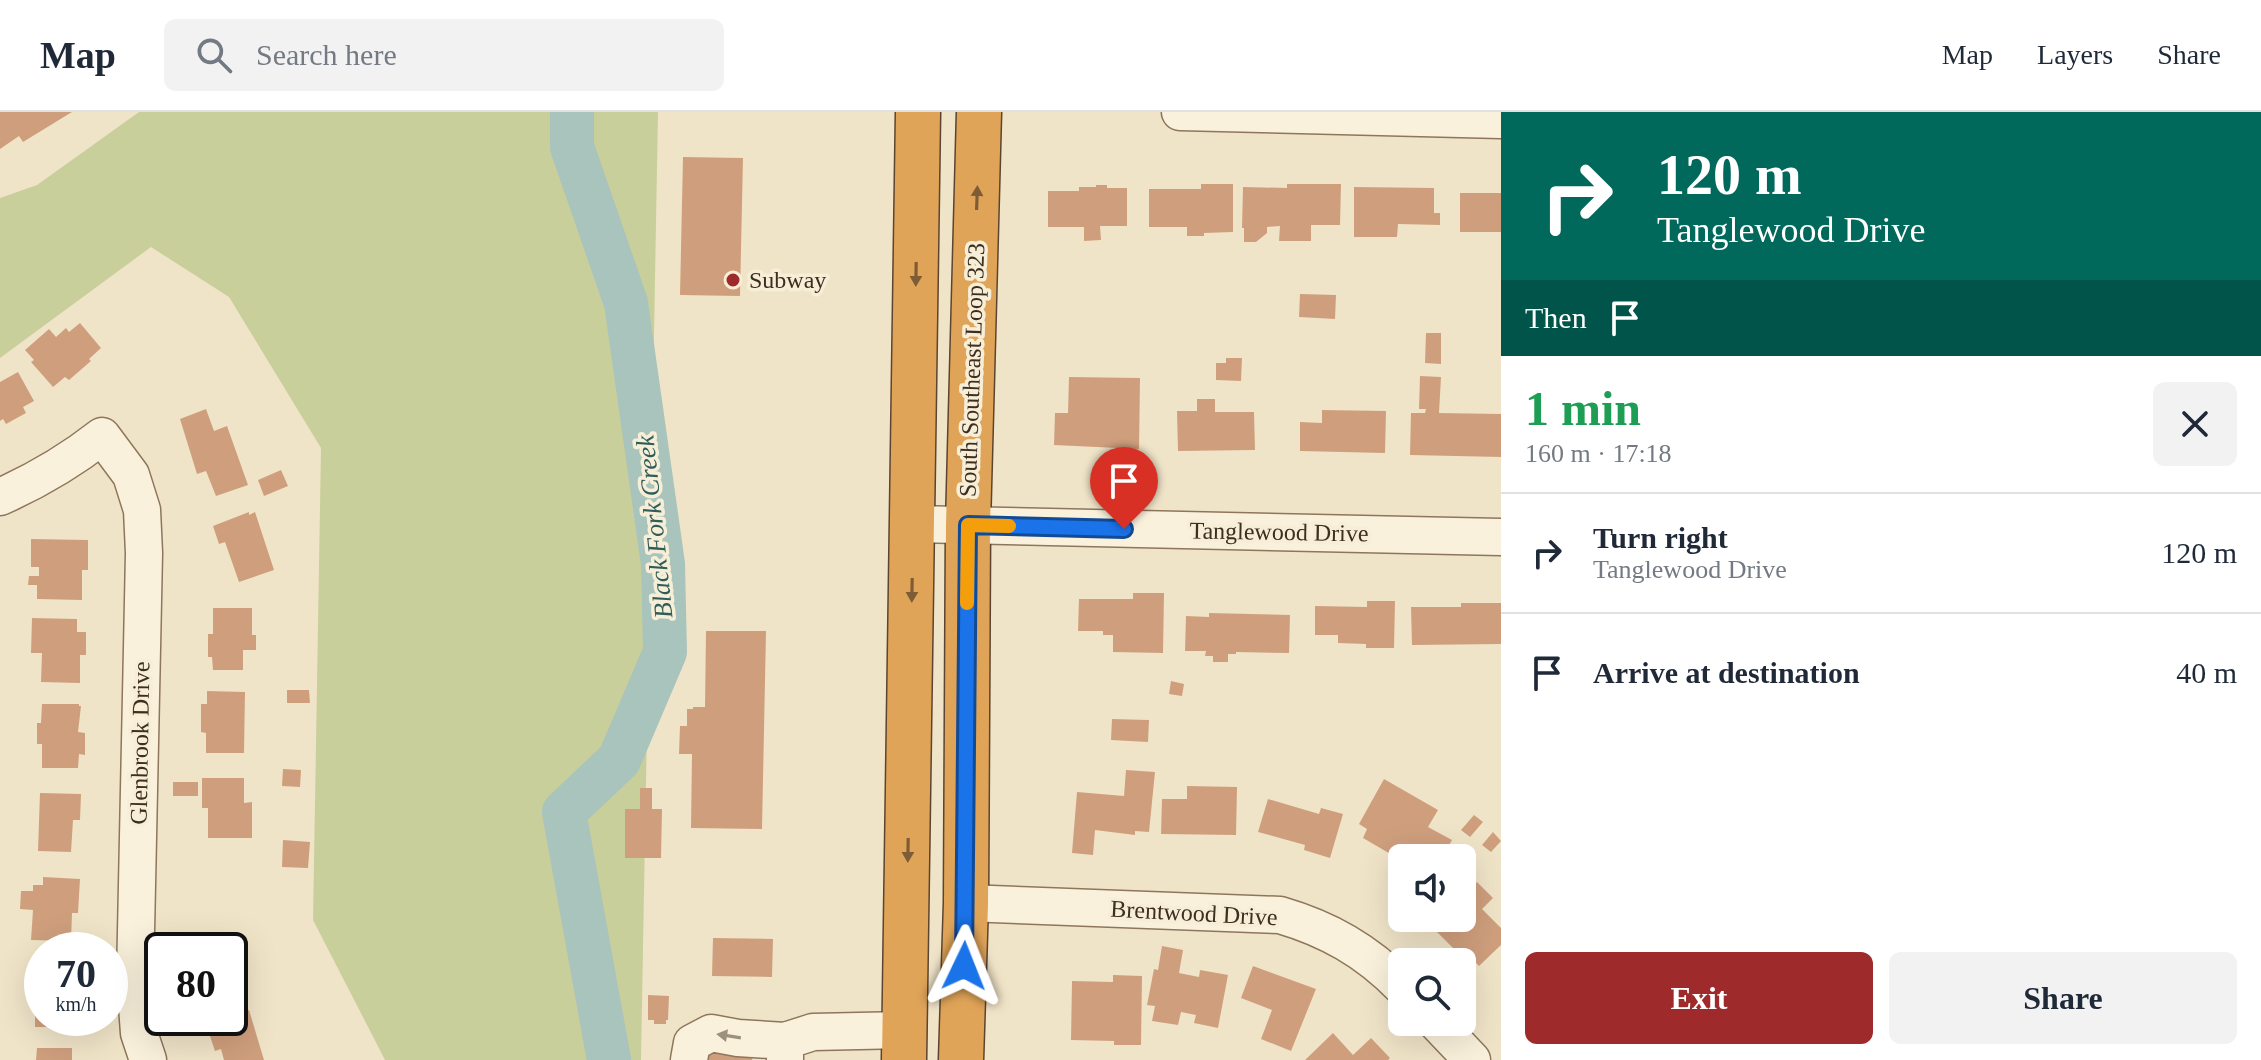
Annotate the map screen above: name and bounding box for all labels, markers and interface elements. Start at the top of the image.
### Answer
search box [164,19,724,91]
icon: search [192,33,236,77]
text: Map [40,34,116,76]
text: Search here [256,38,397,71]
text: Map [1942,39,1993,70]
text: Layers [2037,39,2113,70]
text: Share [2157,39,2221,70]
icon: right [1525,144,1629,248]
text: 120 m [1657,144,1802,206]
one-way arrow [970,185,983,210]
text: Tanglewood Drive [1657,210,1925,250]
street label: South Southeast Loop 323 [955,243,989,497]
one-way arrow [910,262,922,287]
place label: Subway [749,267,826,293]
marker: Subway [724,271,742,289]
icon: arrive [1603,296,1647,340]
text: Then [1525,301,1587,334]
text: 1 min [1525,382,1641,435]
button: close [2153,382,2237,466]
water label: Black Fork Creek [630,434,679,620]
text: 160 m · 17:18 [1525,439,1672,468]
pin [1090,447,1158,529]
icon: arrive [1102,459,1146,503]
street label: Tanglewood Drive [1189,517,1369,547]
text: Turn right [1593,521,1728,554]
icon: right [1525,531,1569,575]
text: 120 m [2161,536,2237,569]
text: Tanglewood Drive [1593,555,1787,584]
one-way arrow [905,578,918,603]
icon: arrive [1525,651,1569,695]
text: Arrive at destination [1593,656,1860,689]
text: 40 m [2176,656,2237,689]
street label: Glenbrook Drive [126,661,154,825]
one-way arrow [901,838,914,863]
map controls [1388,844,1476,1036]
button: sound [1388,844,1476,932]
street label: Brentwood Drive [1110,896,1278,930]
position arrow [922,924,1006,1008]
speed limit sign: 80 [144,932,248,1036]
button: search [1388,948,1476,1036]
text: 70 [56,951,96,996]
button: Exit [1525,952,1873,1044]
button: Share [1889,952,2237,1044]
text: km/h [55,993,97,1015]
one-way arrow [716,1029,741,1042]

